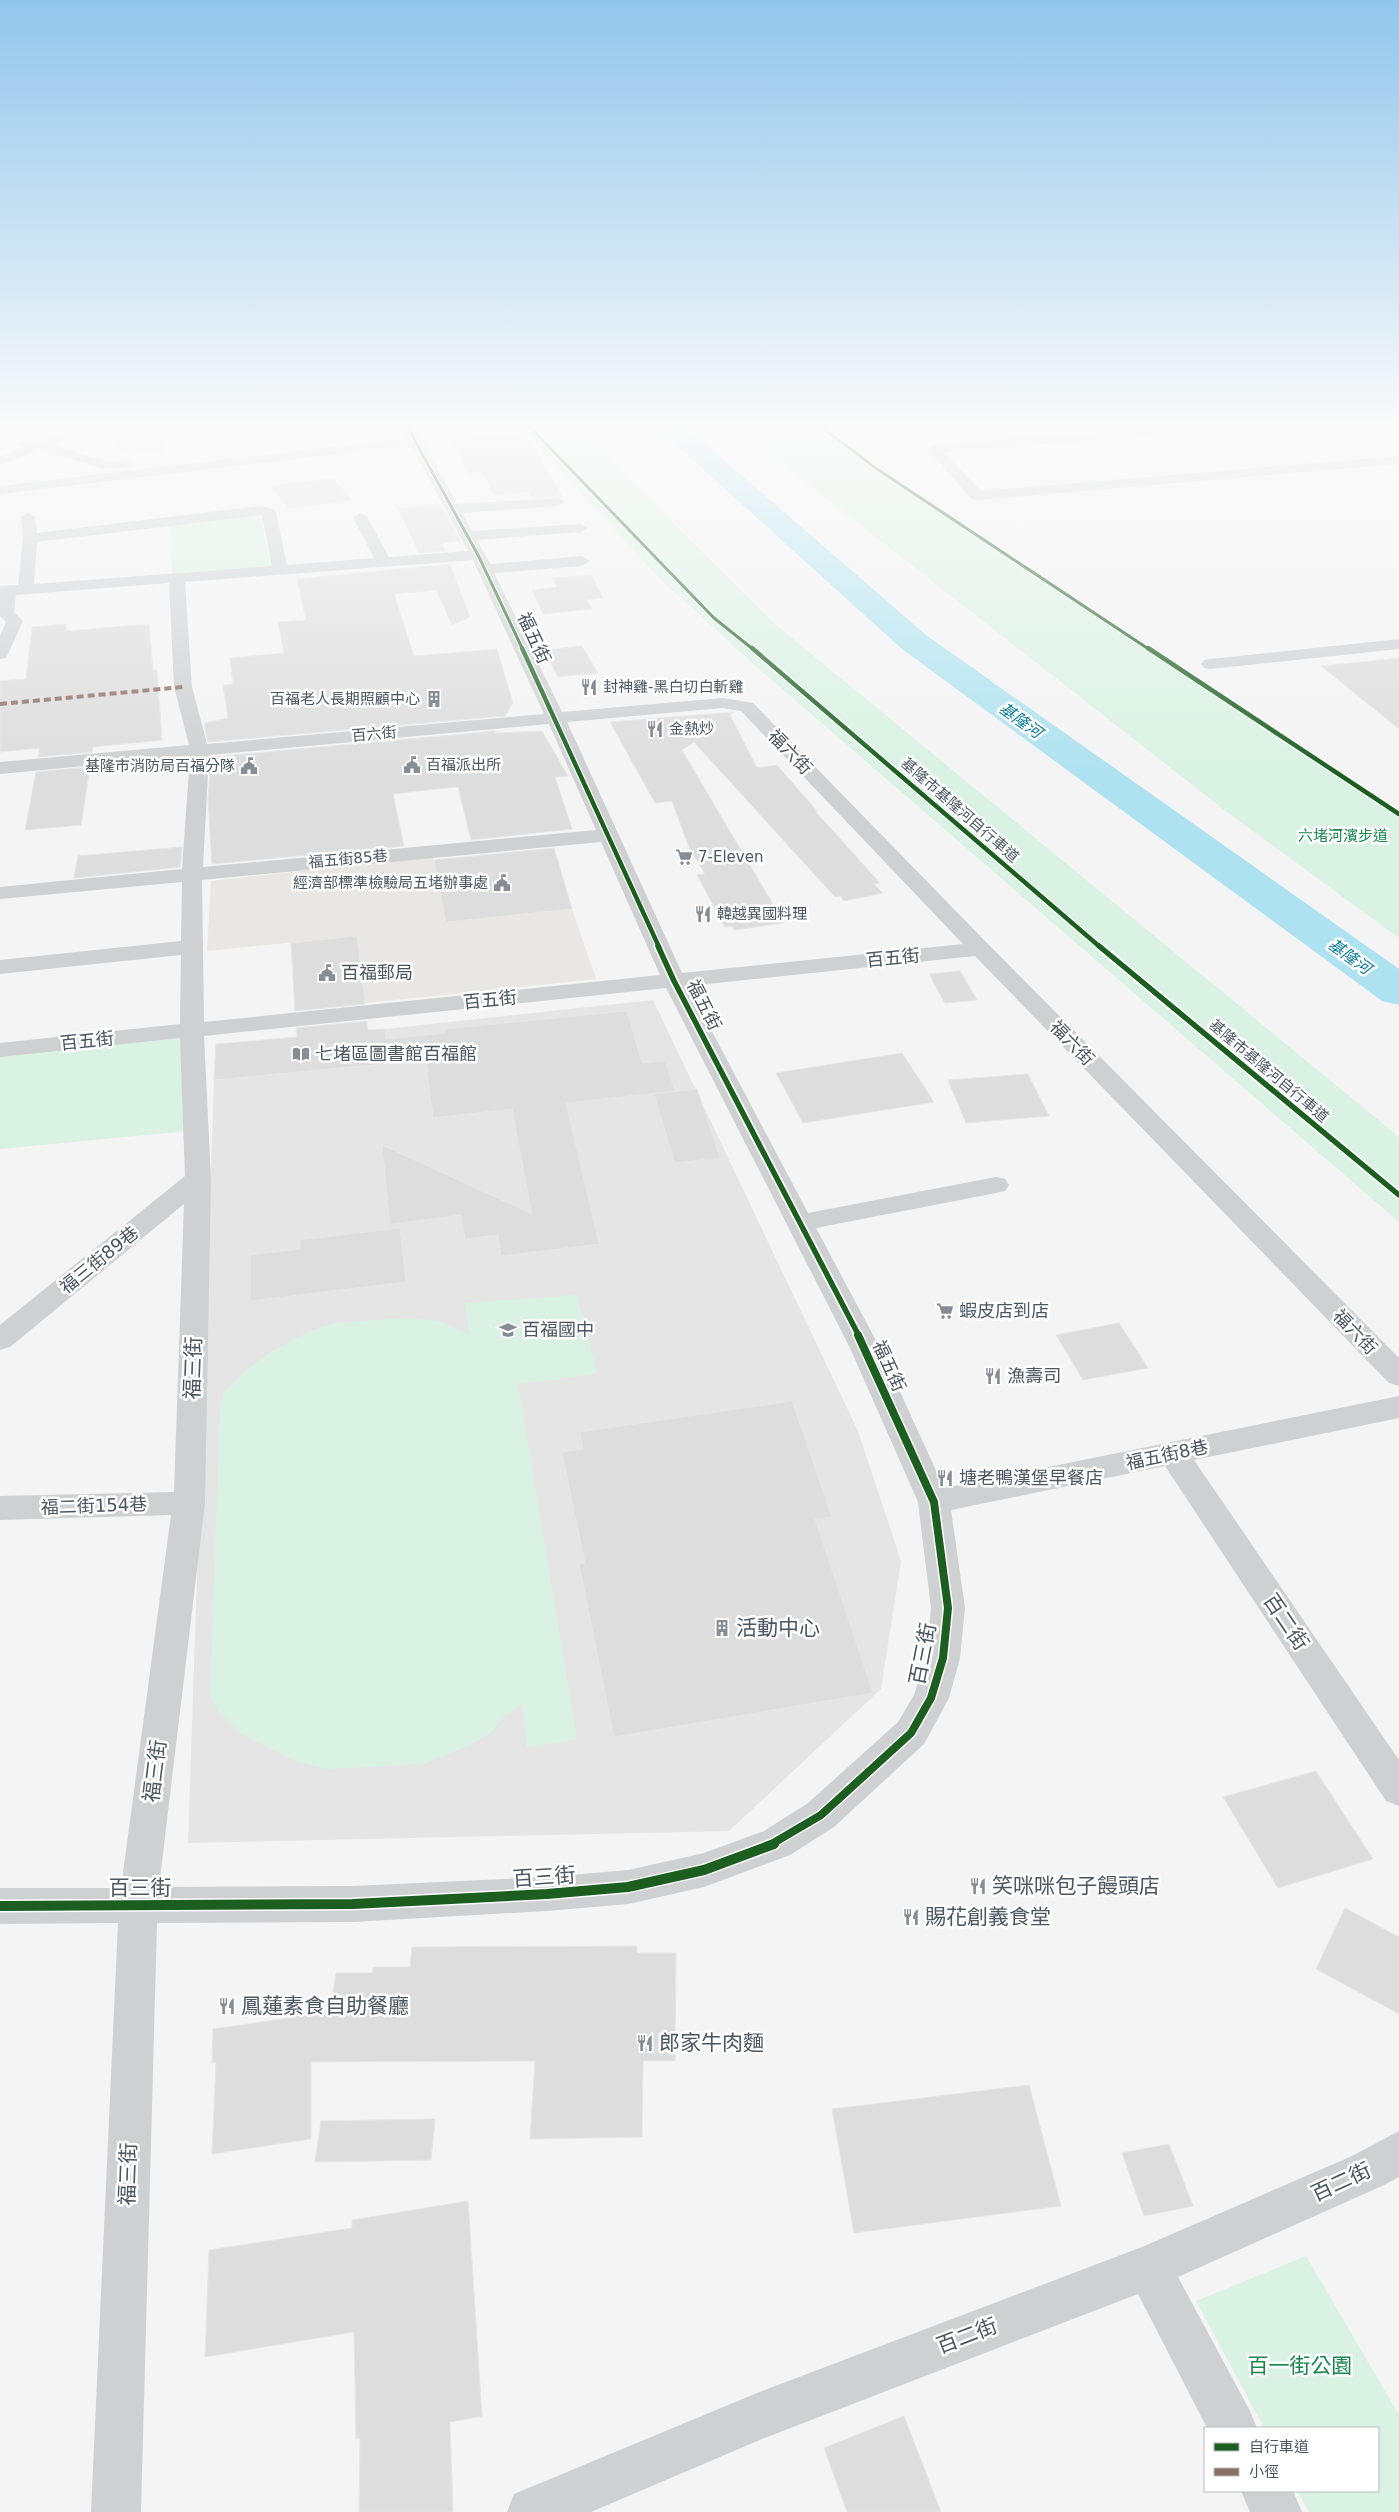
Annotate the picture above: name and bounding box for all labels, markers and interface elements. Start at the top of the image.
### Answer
street label: 福五街 [514,609,555,667]
restaurant icon: 封神雞-黑白切白斬雞 [579,677,599,697]
place label: 封神雞-黑白切白斬雞 [603,678,743,696]
building icon: 百福老人長期照顧中心 [424,689,444,709]
place label: 百福老人長期照顧中心 [270,690,420,708]
water label: 基隆河 [996,699,1048,744]
restaurant icon: 金熱炒 [645,719,665,739]
place label: 金熱炒 [669,720,714,738]
street label: 百六街 [351,723,397,745]
street label: 福六街 [764,725,817,778]
street label: 基隆市基隆河自行車道 [897,754,1023,866]
public building icon: 百福派出所 [402,755,422,775]
public building icon: 基隆市消防局百福分隊 [239,756,259,776]
place label: 百福派出所 [426,756,501,774]
place label: 基隆市消防局百福分隊 [85,757,235,775]
park label: 六堵河濱步道 [1298,827,1388,845]
street label: 福五街85巷 [308,847,388,871]
supermarket icon: 7-Eleven [674,847,694,867]
place label: 7-Eleven [698,848,763,866]
public building icon: 經濟部標準檢驗局五堵辦事處 [492,873,512,893]
place label: 經濟部標準檢驗局五堵辦事處 [293,874,488,892]
restaurant icon: 韓越異國料理 [693,904,713,924]
place label: 韓越異國料理 [717,905,807,923]
water label: 基隆河 [1325,935,1377,980]
street label: 百五街 [865,944,921,971]
place label: 百福郵局 [341,962,413,983]
public building icon: 百福郵局 [317,963,337,983]
street label: 福五街 [683,976,726,1034]
street label: 百五街 [462,986,518,1013]
street label: 福六街 [1046,1016,1099,1069]
street label: 基隆市基隆河自行車道 [1206,1016,1332,1126]
street label: 百五街 [59,1027,115,1054]
place label: 七堵區圖書館百福館 [315,1043,477,1064]
library icon: 七堵區圖書館百福館 [291,1044,311,1064]
street label: 福三街89巷 [55,1222,142,1298]
place label: 蝦皮店到店 [959,1300,1049,1321]
supermarket icon: 蝦皮店到店 [935,1301,955,1321]
street label: 福六街 [1329,1305,1382,1358]
place label: 百福國中 [522,1319,594,1340]
school or university icon: 百福國中 [498,1320,518,1340]
street label: 福三街 [180,1336,206,1400]
street label: 福五街 [869,1337,910,1395]
place label: 漁壽司 [1007,1365,1061,1386]
restaurant icon: 漁壽司 [983,1366,1003,1386]
street label: 福五街8巷 [1124,1436,1210,1473]
place label: 塘老鴨漢堡早餐店 [959,1467,1103,1488]
restaurant icon: 塘老鴨漢堡早餐店 [935,1468,955,1488]
street label: 福二街154巷 [40,1493,147,1518]
street label: 百二街 [1258,1589,1314,1655]
place label: 活動中心 [736,1616,820,1640]
building icon: 活動中心 [712,1618,732,1638]
street label: 百三街 [905,1621,941,1687]
street label: 福三街 [139,1738,171,1804]
street label: 百三街 [512,1863,576,1891]
place label: 笑咪咪包子饅頭店 [992,1874,1160,1898]
street label: 百三街 [109,1876,172,1900]
restaurant icon: 笑咪咪包子饅頭店 [968,1876,988,1896]
place label: 賜花創義食堂 [925,1905,1051,1929]
restaurant icon: 賜花創義食堂 [901,1907,921,1927]
place label: 鳳蓮素食自助餐廳 [241,1994,409,2018]
restaurant icon: 鳳蓮素食自助餐廳 [217,1996,237,2016]
place label: 郎家牛肉麵 [659,2031,764,2055]
restaurant icon: 郎家牛肉麵 [635,2033,655,2053]
street label: 福三街 [115,2142,141,2206]
street label: 百二街 [1307,2158,1375,2206]
street label: 百二街 [933,2314,1001,2358]
park label: 百一街公園 [1248,2354,1353,2378]
legend [1204,2427,1379,2492]
text: 自行車道 [1249,2438,1309,2456]
text: 小徑 [1249,2463,1279,2481]

